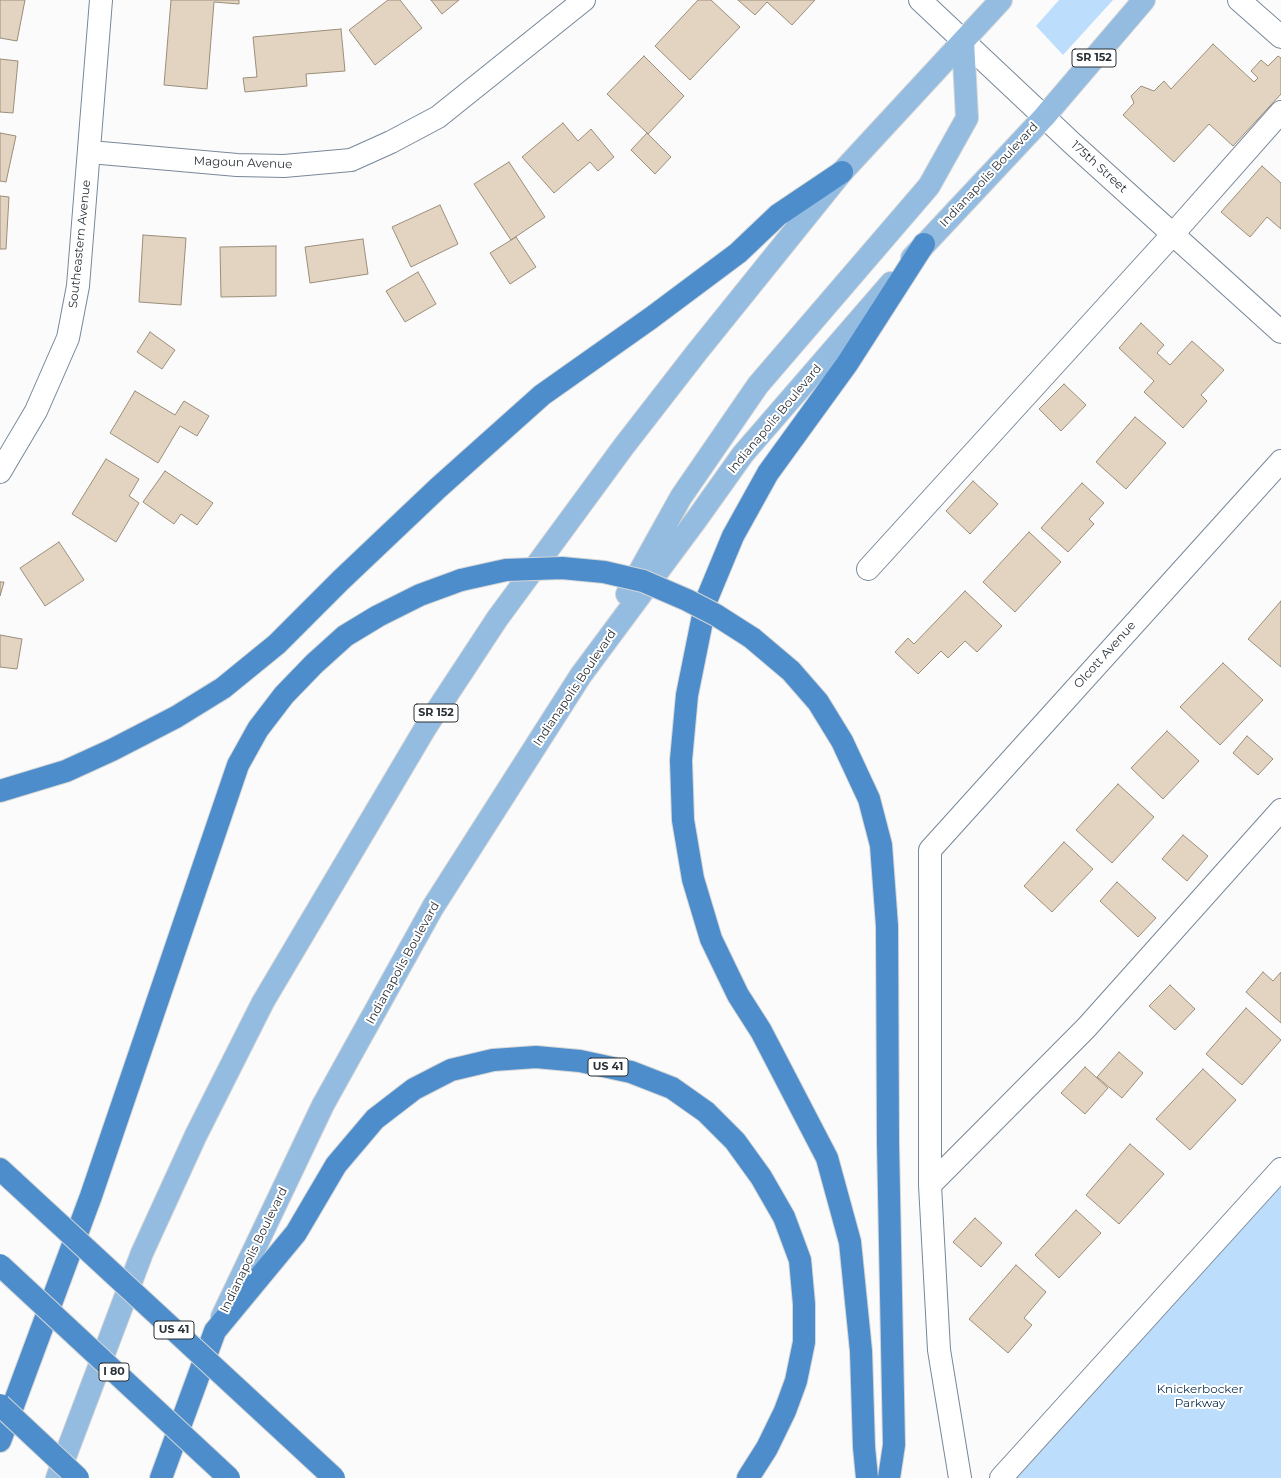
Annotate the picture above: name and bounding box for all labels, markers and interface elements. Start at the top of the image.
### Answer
road number: SR 152 [1072,49,1116,67]
street label: Indianapolis Boulevard [937,120,1041,230]
street label: 175th Street [1068,138,1130,196]
street label: Magoun Avenue [193,154,293,172]
street label: Southeastern Avenue [66,179,94,309]
street label: Indianapolis Boulevard [725,362,825,476]
street label: Olcott Avenue [1071,618,1139,692]
street label: Indianapolis Boulevard [531,627,619,749]
road number: SR 152 [414,704,458,722]
street label: Indianapolis Boulevard [363,899,443,1027]
road number: US 41 [588,1058,628,1076]
street label: Indianapolis Boulevard [217,1185,291,1315]
road number: US 41 [154,1321,194,1339]
road number: I 80 [99,1363,129,1381]
park label: Knickerbocker Parkway [1157,1382,1243,1410]

